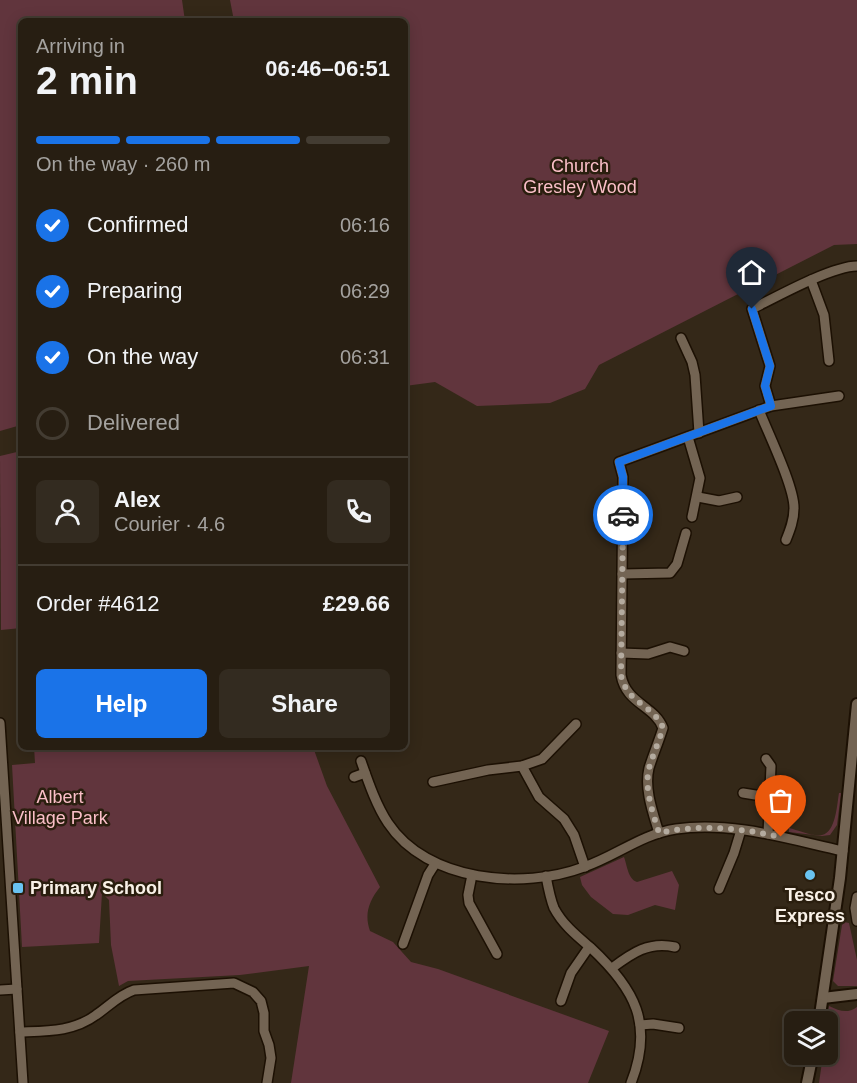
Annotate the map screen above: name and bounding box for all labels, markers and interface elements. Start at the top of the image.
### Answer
text: Arriving in [36,35,125,57]
text: 06:46–06:51 [265,56,390,81]
text: 2 min [36,59,138,102]
text: On the way · 260 m [36,153,211,175]
park label: Church Gresley Wood [523,156,637,197]
icon: check [36,209,69,242]
text: Confirmed [87,212,188,237]
text: 06:16 [340,214,390,236]
pin [726,247,777,309]
icon: home [735,256,768,289]
icon: check [36,275,69,308]
text: Preparing [87,278,182,303]
text: 06:29 [340,280,390,302]
icon: check [36,341,69,374]
text: On the way [87,344,198,369]
text: 06:31 [340,346,390,368]
text: Delivered [87,410,180,435]
button: person [36,480,99,543]
button: phone [327,480,390,543]
courier [593,485,653,545]
text: Alex [114,487,160,512]
icon: car [607,499,640,532]
text: Courier · 4.6 [114,513,225,535]
text: Order #4612 [36,591,160,616]
text: £29.66 [323,591,390,616]
button: Help [36,669,207,738]
button: Share [219,669,390,738]
pin [755,775,806,837]
icon: bag [764,784,797,817]
park label: Albert Village Park [12,787,109,828]
marker: Tesco Express [803,868,817,882]
place label: Primary School [30,878,162,898]
marker: Primary School [11,881,25,895]
place label: Tesco Express [775,885,845,926]
map controls [784,1011,838,1065]
button: layers [784,1011,838,1065]

